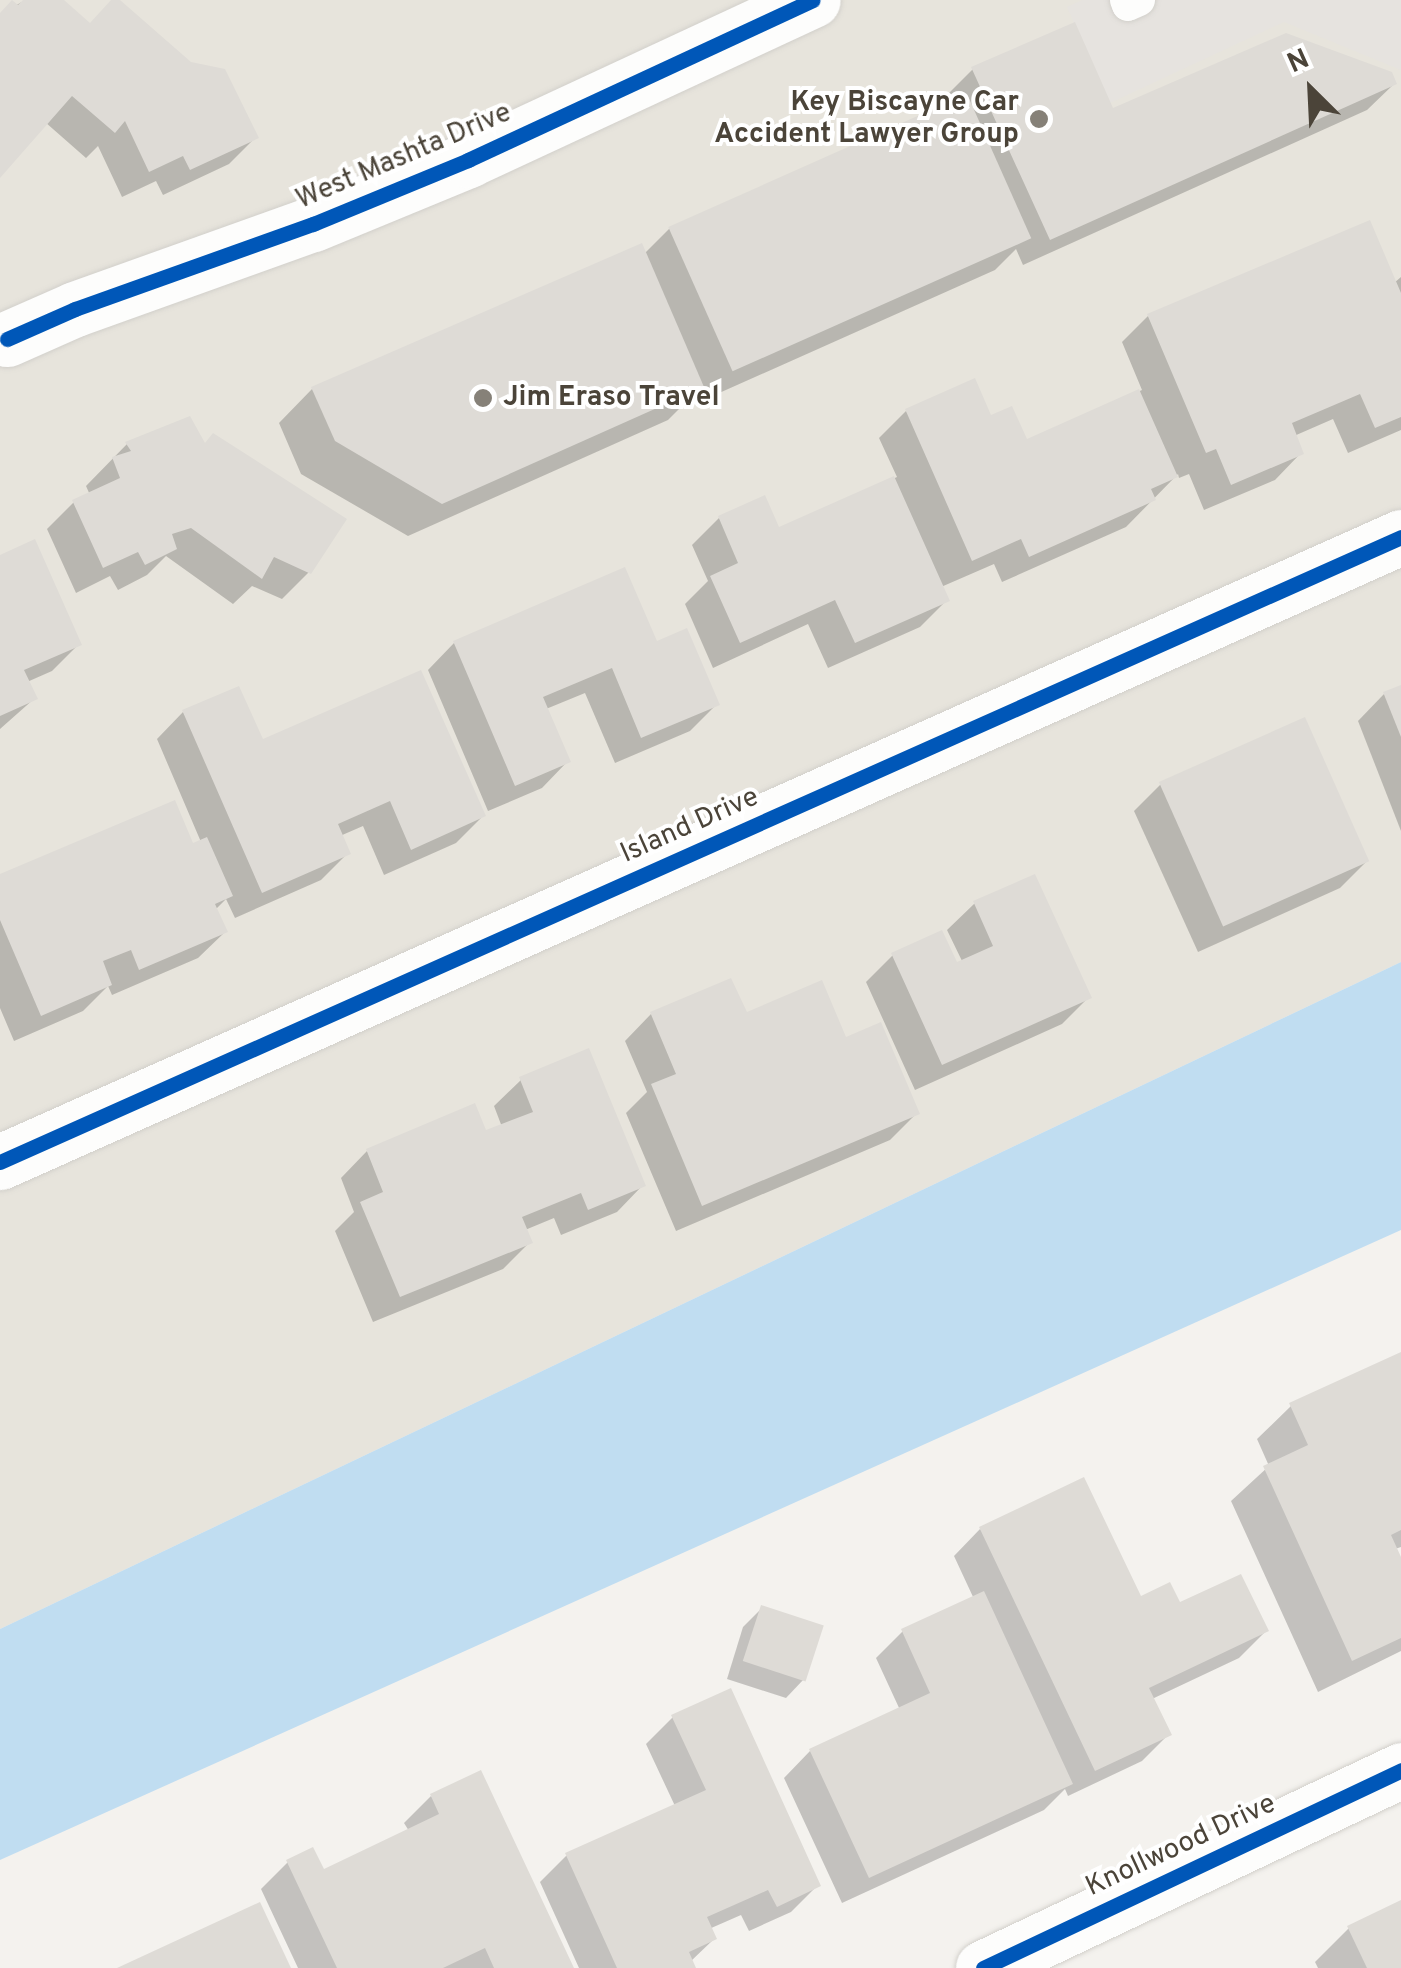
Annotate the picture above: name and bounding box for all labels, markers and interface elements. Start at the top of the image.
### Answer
north arrow [1261,40,1361,140]
text: N [1282,42,1315,83]
place label: Key Biscayne Car Accident Lawyer Group [714,86,1019,152]
street label: West Mashta Drive [291,96,517,218]
marker: Key Biscayne Car Accident Lawyer Group [1028,108,1050,130]
place label: Jim Eraso Travel [503,381,719,415]
marker: Jim Eraso Travel [472,387,494,409]
street label: Island Drive [616,781,764,871]
street label: Knollwood Drive [1081,1787,1281,1905]

